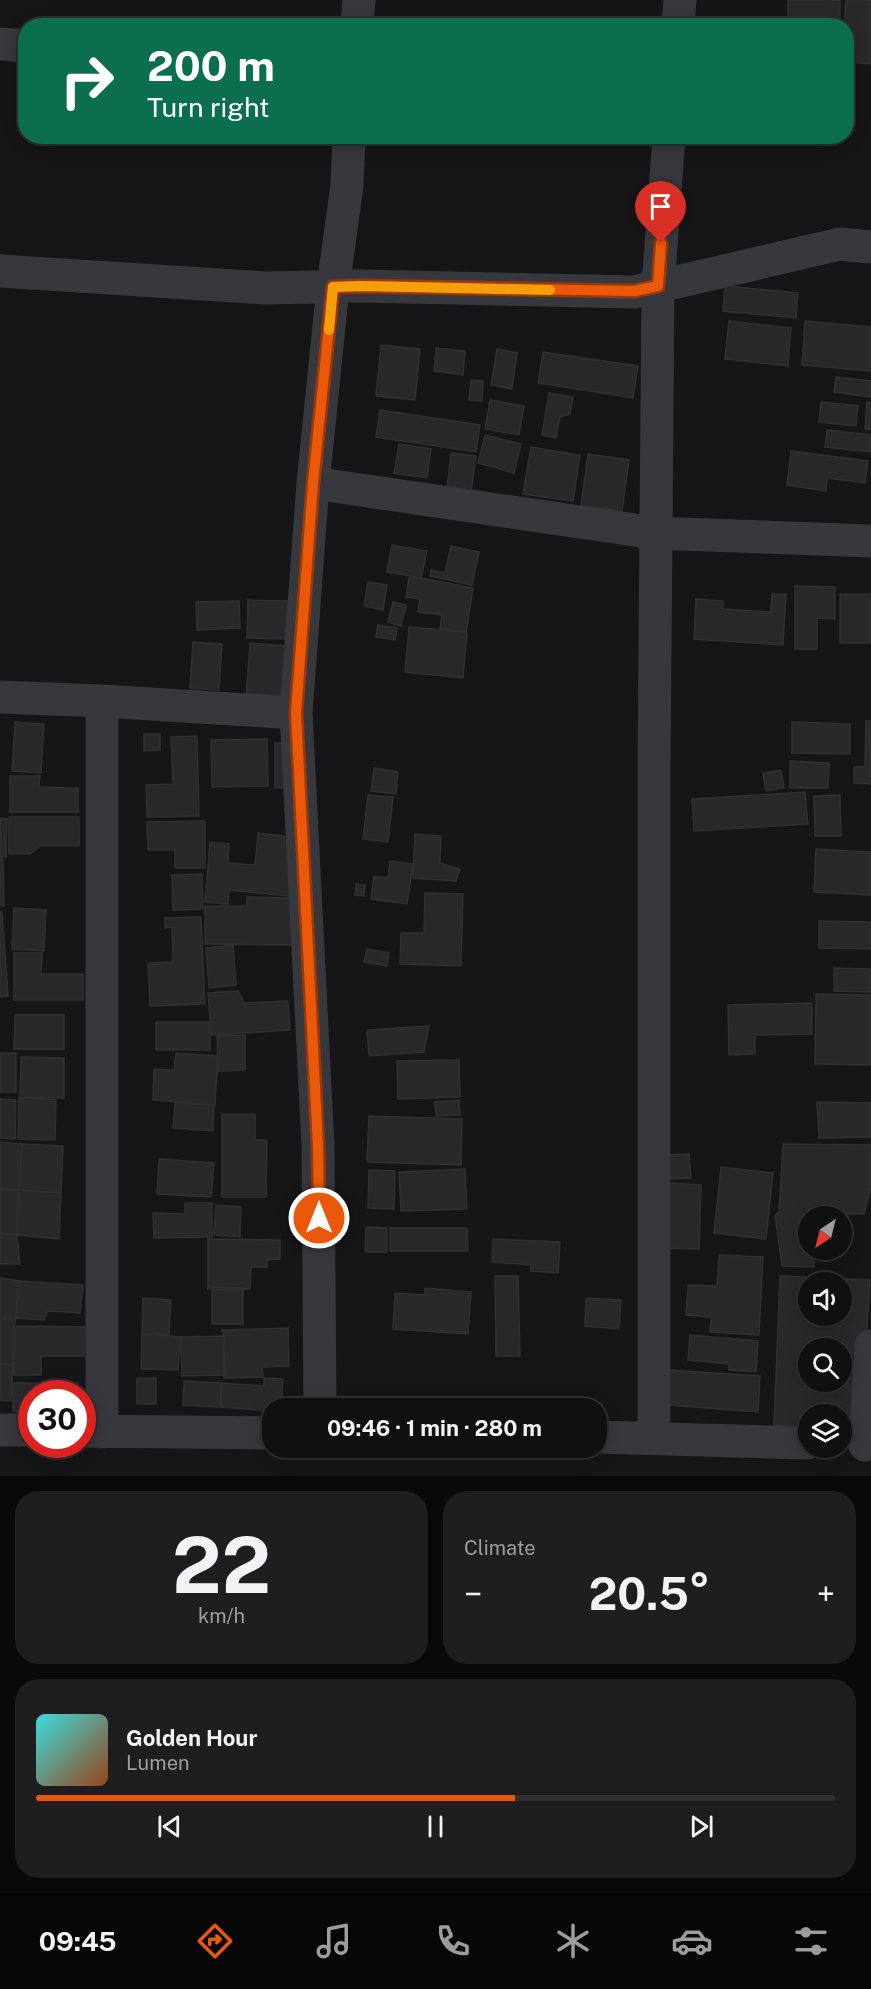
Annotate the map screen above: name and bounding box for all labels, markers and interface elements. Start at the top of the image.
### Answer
text: 200 m [147,41,275,90]
icon: right [48,42,126,120]
text: Turn right [147,91,270,123]
pin [635,181,686,243]
icon: arrive [644,190,677,223]
position arrow [287,1186,351,1250]
north arrow [798,1206,852,1260]
map controls [798,1206,852,1458]
button: sound [798,1272,852,1326]
button: search [798,1338,852,1392]
speed limit sign: 30 [18,1380,96,1458]
button: layers [798,1404,852,1458]
text: 09:46 · 1 min · 280 m [327,1415,542,1441]
text: 22 [172,1519,271,1611]
text: Climate [464,1536,536,1560]
text: 20.5° [589,1567,710,1620]
text: − [464,1575,482,1613]
text: + [817,1575,835,1613]
text: km/h [198,1604,245,1628]
text: Golden Hour [126,1725,257,1751]
text: Lumen [126,1751,190,1775]
icon: previous [153,1810,186,1843]
icon: pause [419,1810,452,1843]
icon: next [685,1810,718,1843]
icon: directions [194,1920,236,1962]
icon: music [313,1920,355,1962]
icon: phone [432,1920,474,1962]
icon: climate [552,1920,594,1962]
icon: car [671,1920,713,1962]
icon: filters [790,1920,832,1962]
text: 09:45 [39,1925,117,1957]

